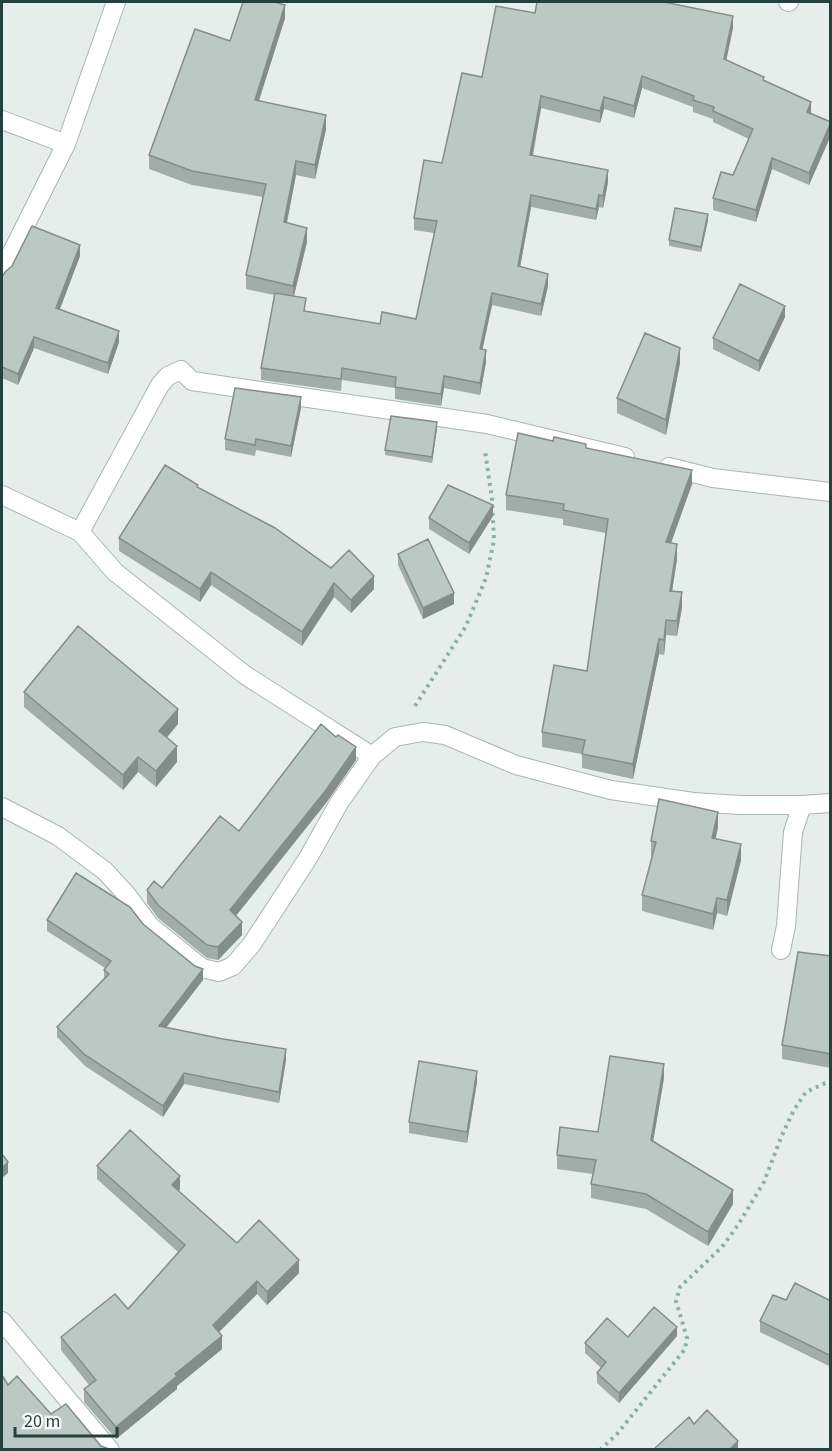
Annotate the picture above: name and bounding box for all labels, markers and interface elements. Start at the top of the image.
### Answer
scale bar [15,1400,117,1438]
text: 20 m [24,1409,60,1434]

